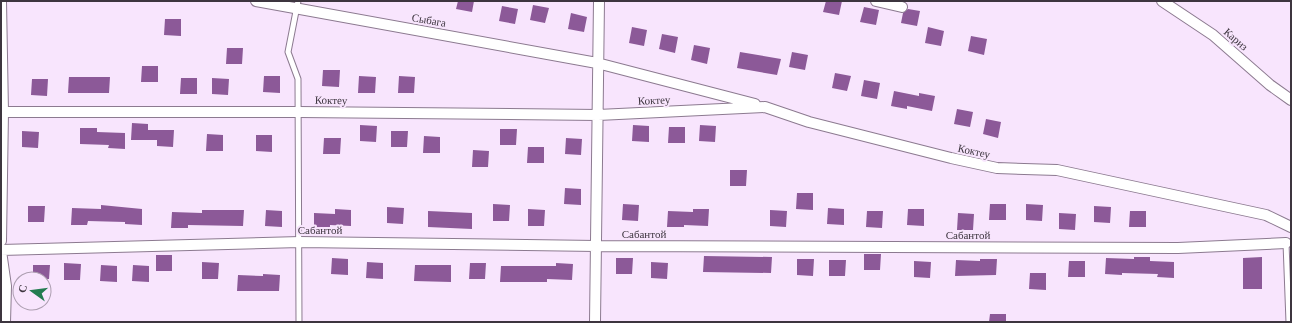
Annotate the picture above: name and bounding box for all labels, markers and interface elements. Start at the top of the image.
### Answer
street label: Сыбага [411,11,447,29]
street label: Кариз [1222,25,1250,53]
street label: Коктеу [638,93,671,107]
street label: Коктеу [315,94,348,106]
street label: Коктеу [957,142,992,160]
street label: Сабантой [298,224,342,236]
street label: Сабантой [622,228,666,240]
street label: Сабантой [946,229,990,241]
north arrow [12,271,52,311]
text: С [16,283,29,294]

